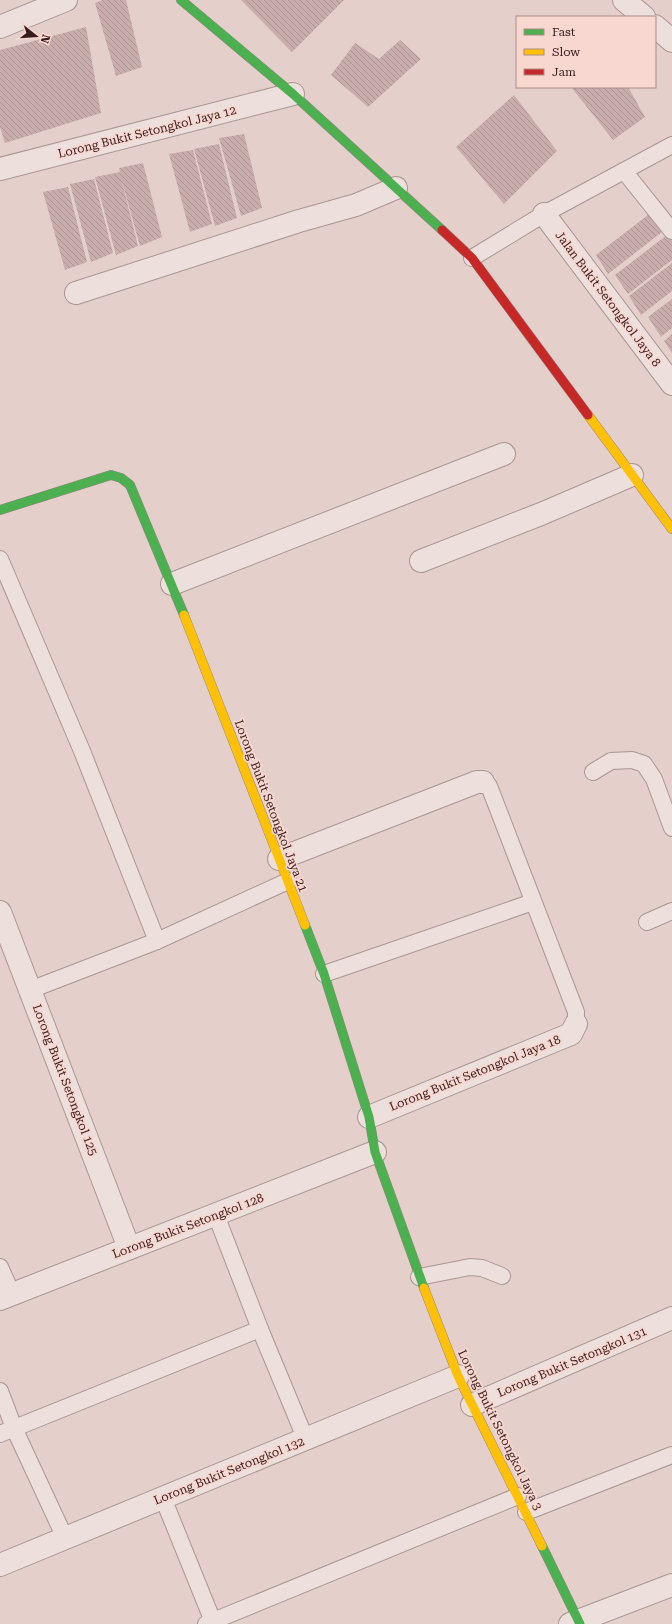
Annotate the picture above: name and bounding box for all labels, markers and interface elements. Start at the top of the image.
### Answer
north arrow [16,16,56,56]
legend [516,16,656,88]
text: Fast [552,25,576,39]
text: N [37,33,53,45]
text: Slow [552,45,580,59]
text: Jam [552,65,576,79]
street label: Lorong Bukit Setongkol Jaya 12 [56,103,238,161]
street label: Jalan Bukit Setongkol Jaya 8 [552,229,664,370]
street label: Lorong Bukit Setongkol Jaya 21 [232,718,310,894]
street label: Lorong Bukit Setongkol 125 [30,1002,100,1158]
street label: Lorong Bukit Setongkol Jaya 18 [387,1032,563,1114]
street label: Lorong Bukit Setongkol 128 [110,1191,266,1261]
street label: Lorong Bukit Setongkol 131 [495,1324,649,1400]
street label: Lorong Bukit Setongkol Jaya 3 [455,1348,545,1513]
street label: Lorong Bukit Setongkol 132 [152,1434,307,1508]

